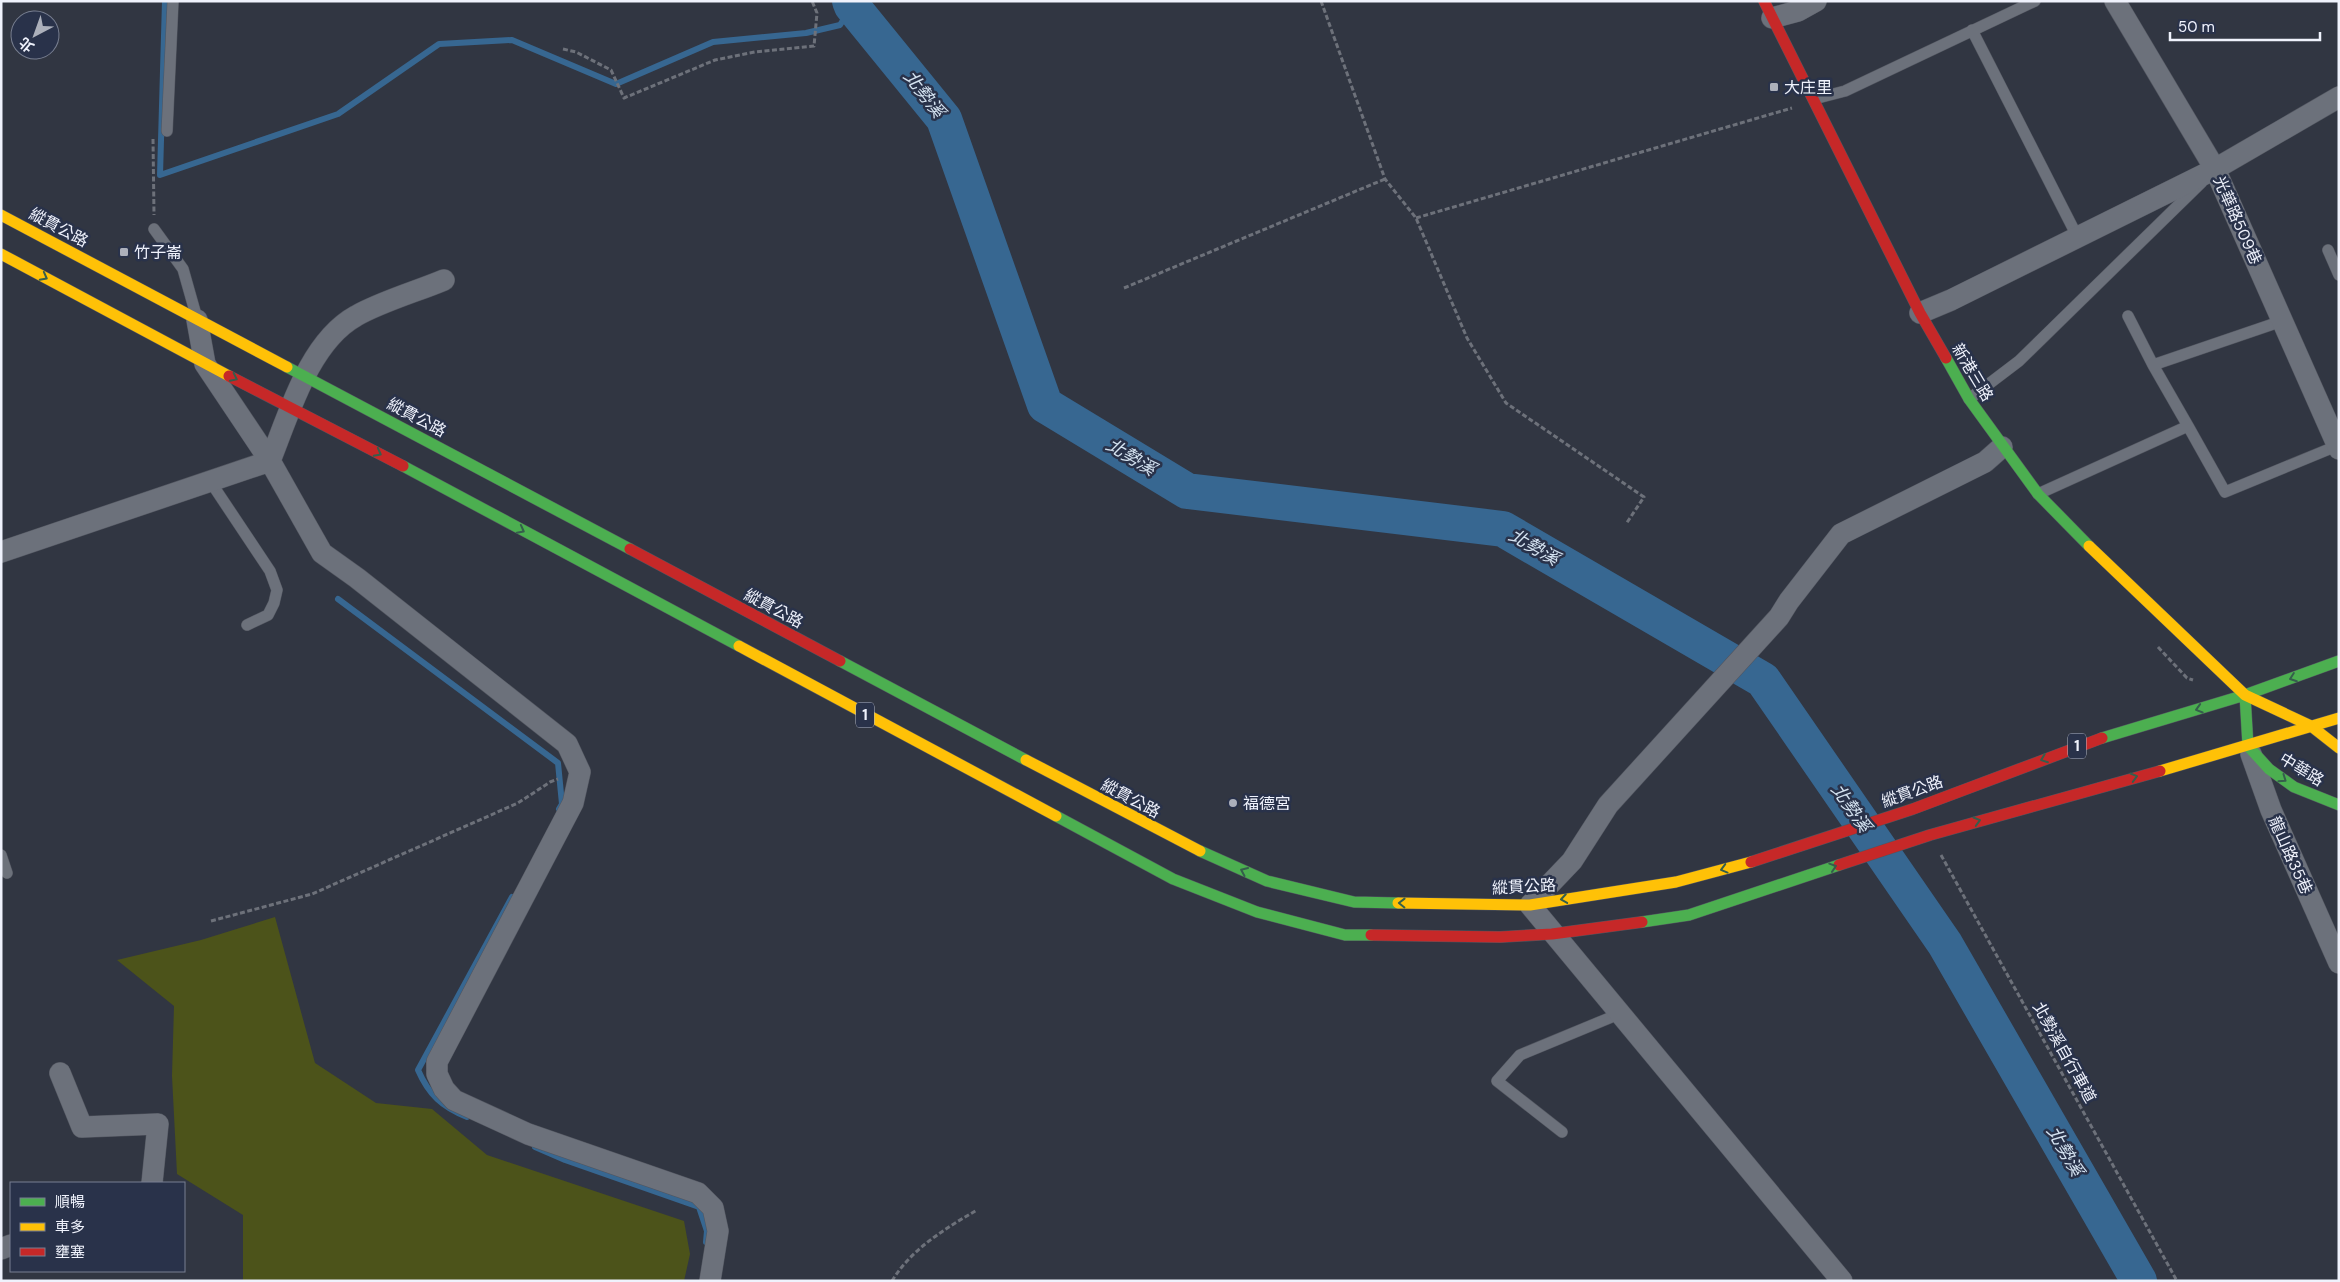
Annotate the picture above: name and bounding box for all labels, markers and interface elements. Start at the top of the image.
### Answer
north arrow [10,10,60,60]
scale bar [2170,10,2320,42]
text: 50 m [2178,17,2215,37]
text: 北 [15,33,38,56]
water label: 北勢溪 [898,65,952,125]
place label: 大庄里 [1784,77,1832,98]
marker: 大庄里 [1768,81,1780,93]
street label: 光華路509巷 [2209,173,2266,268]
street label: 縱貫公路 [26,203,92,252]
place label: 竹子崙 [134,242,182,263]
marker: 竹子崙 [118,246,130,258]
one-way arrow [39,271,48,281]
street label: 新港三路 [1947,339,1998,405]
one-way arrow [229,372,238,382]
street label: 縱貫公路 [384,393,450,442]
water label: 北勢溪 [1102,433,1163,483]
one-way arrow [373,447,382,457]
water label: 北勢溪 [1505,523,1566,572]
one-way arrow [516,524,525,534]
street label: 縱貫公路 [741,584,807,633]
one-way arrow [2289,671,2298,682]
road number: 1 [856,702,874,728]
one-way arrow [2195,704,2203,714]
road number: 1 [2068,734,2086,758]
street label: 中華路 [2276,748,2328,791]
one-way arrow [2040,753,2049,763]
street label: 縱貫公路 [1879,771,1946,812]
one-way arrow [2129,772,2137,782]
one-way arrow [2277,773,2287,782]
street label: 縱貫公路 [1098,774,1164,823]
water label: 北勢溪 [1826,779,1878,839]
place label: 福德宮 [1243,793,1291,814]
marker: 福德宮 [1227,797,1239,809]
street label: 龍山路35巷 [2264,813,2317,897]
one-way arrow [1973,817,1981,827]
one-way arrow [1719,863,1728,874]
one-way arrow [1828,863,1836,873]
one-way arrow [1240,866,1249,877]
street label: 縱貫公路 [1492,874,1557,899]
one-way arrow [1560,894,1569,904]
one-way arrow [1398,898,1406,908]
street label: 北勢溪自行車道 [2028,998,2101,1106]
water label: 北勢溪 [2041,1122,2090,1183]
legend [10,1182,185,1272]
text: 順暢 [55,1192,85,1212]
text: 車多 [55,1217,85,1237]
text: 壅塞 [55,1242,85,1262]

